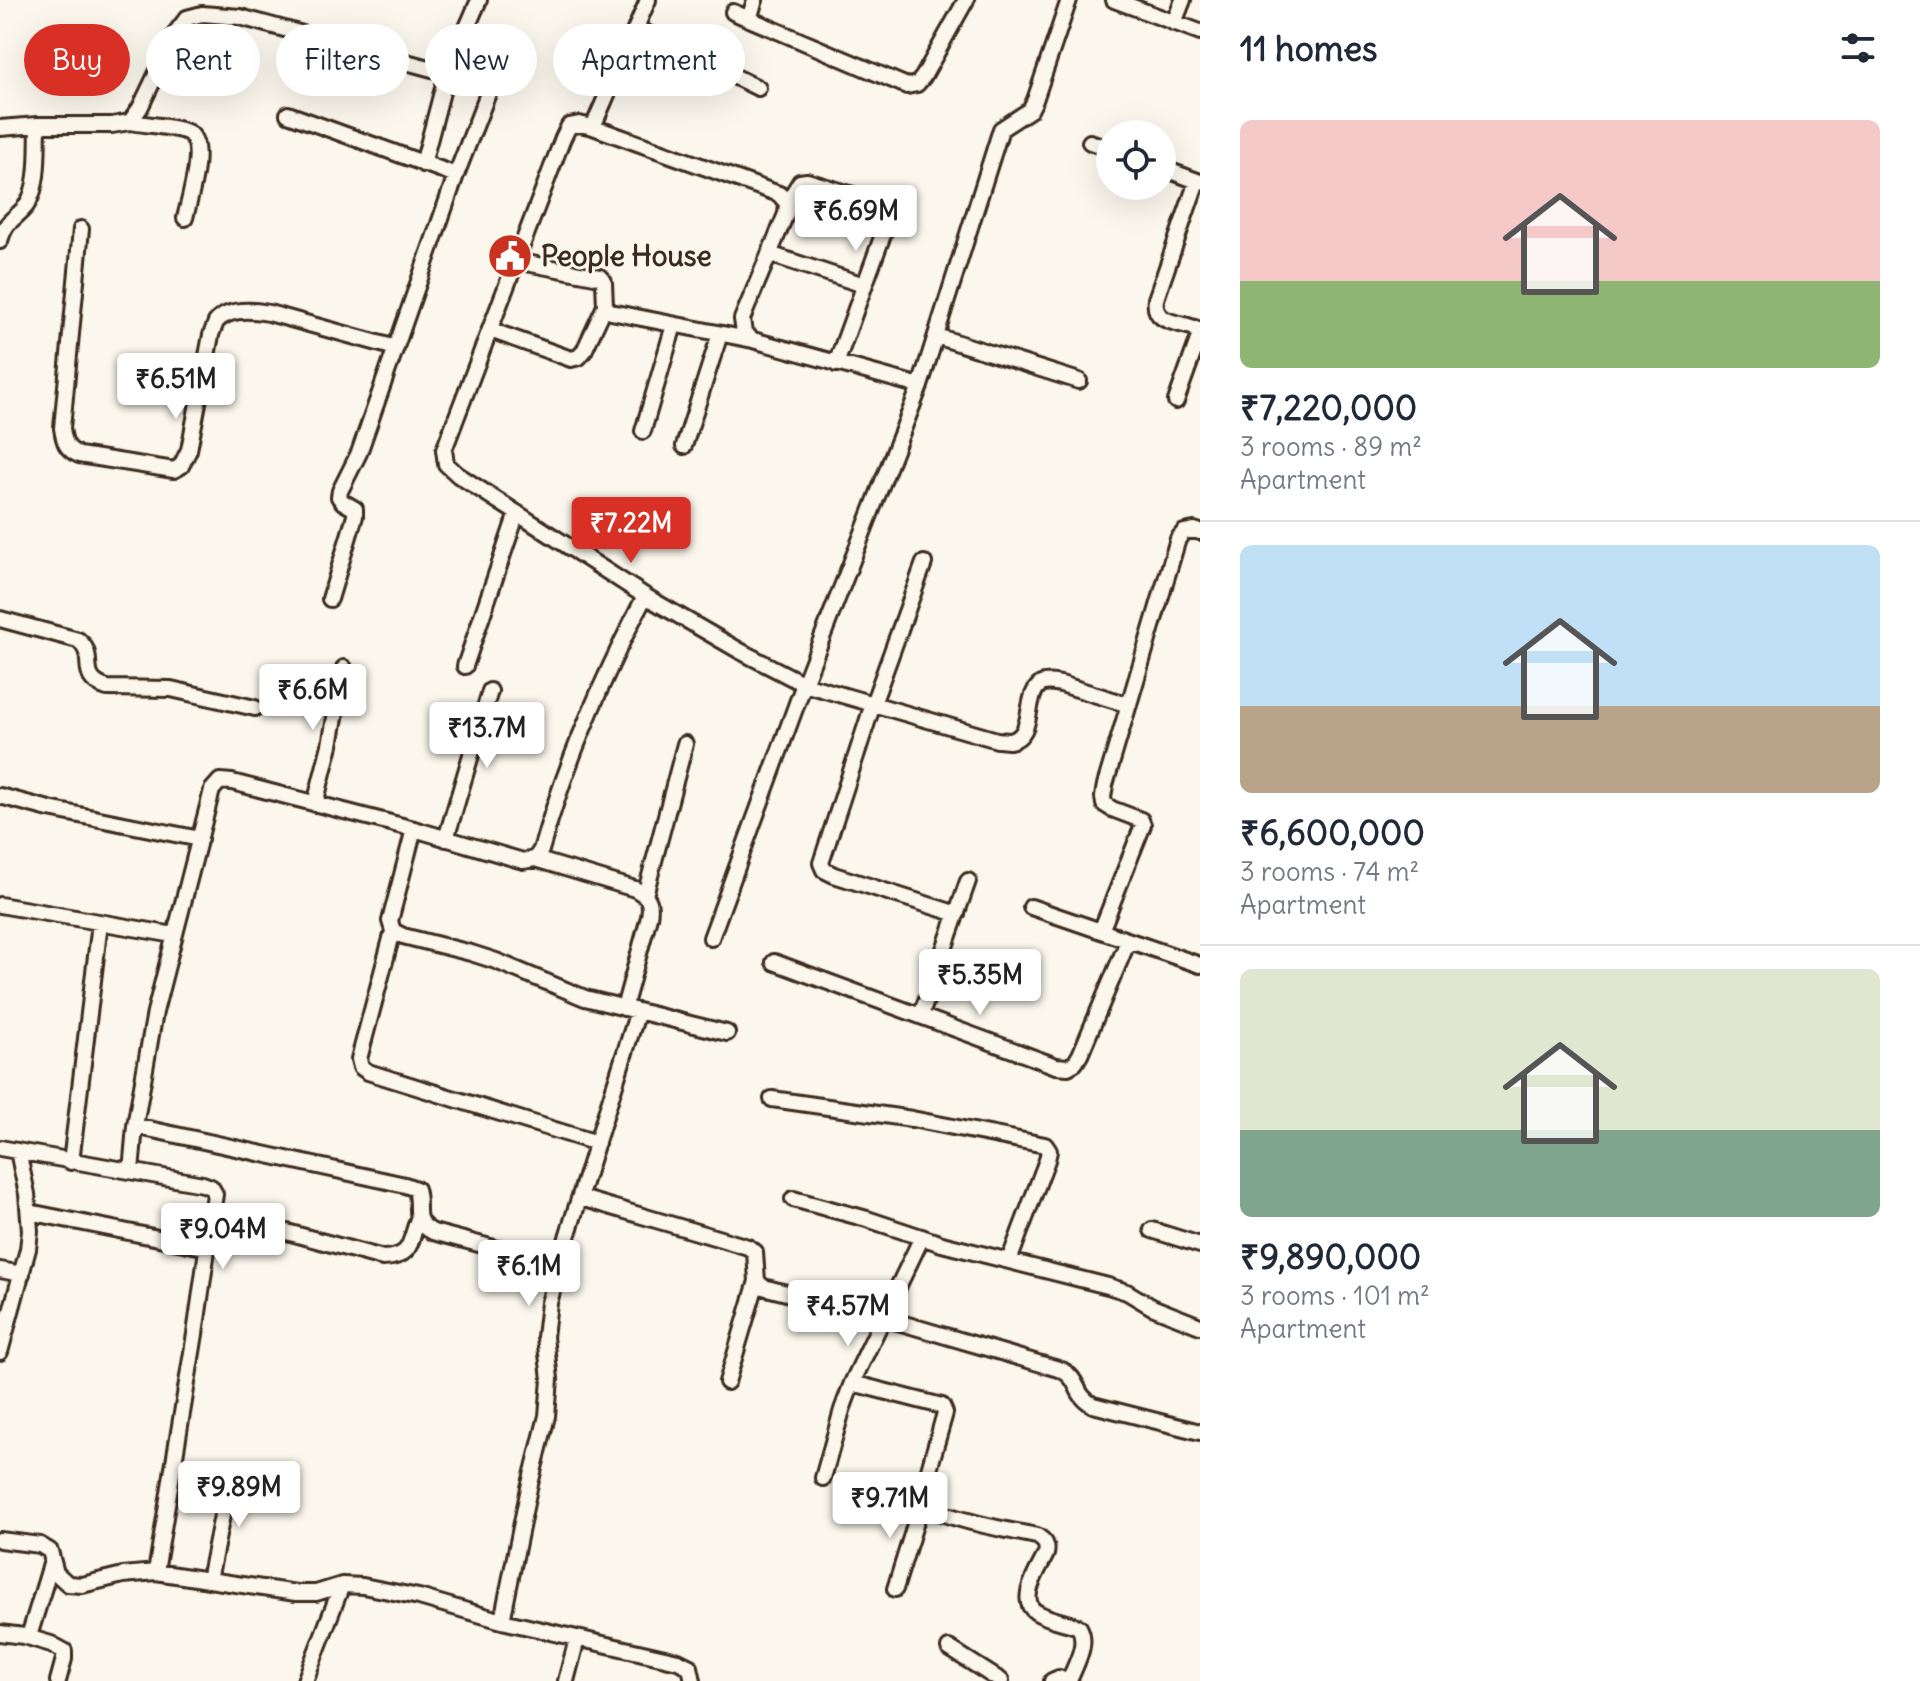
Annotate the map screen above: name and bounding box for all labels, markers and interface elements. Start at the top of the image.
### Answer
chip: Buy [24,24,130,96]
chip: Rent [146,24,260,96]
chip: Filters [276,24,409,96]
chip: New [425,24,537,96]
chip: Apartment [553,24,745,96]
icon: filters [1836,26,1880,70]
text: 11 homes [1240,27,1377,70]
map controls [1096,120,1176,200]
button: locate [1096,120,1176,200]
icon: home [1488,172,1632,316]
pin: ₹6.69M [791,185,921,253]
text: ₹6.69M [813,194,899,227]
public building icon: People House [486,232,534,280]
place label: People House [541,238,712,274]
pin: ₹6.51M [111,353,241,421]
text: ₹6.51M [135,362,217,395]
text: ₹7,220,000 [1240,386,1417,429]
text: 3 rooms · 89 m² [1240,430,1422,463]
text: Apartment [1240,463,1366,496]
pin: ₹7.22M [566,497,696,565]
text: ₹7.22M [590,506,672,539]
icon: home [1488,597,1632,741]
pin: ₹6.6M [257,664,369,732]
text: ₹6.6M [277,673,349,706]
pin: ₹13.7M [422,702,552,770]
text: ₹13.7M [447,711,527,744]
text: ₹6,600,000 [1240,811,1425,854]
text: 3 rooms · 74 m² [1240,855,1419,888]
text: Apartment [1240,888,1366,921]
pin: ₹5.35M [915,949,1045,1017]
text: ₹5.35M [937,958,1023,991]
icon: home [1488,1021,1632,1165]
pin: ₹9.04M [158,1203,288,1271]
text: ₹9.04M [179,1212,267,1245]
text: ₹9,890,000 [1240,1235,1421,1278]
pin: ₹6.1M [473,1240,585,1308]
text: ₹6.1M [496,1249,562,1282]
text: 3 rooms · 101 m² [1240,1279,1430,1312]
pin: ₹4.57M [783,1280,913,1348]
text: ₹4.57M [806,1289,890,1322]
text: Apartment [1240,1312,1366,1345]
pin: ₹9.89M [174,1461,304,1529]
text: ₹9.89M [196,1470,282,1503]
pin: ₹9.71M [825,1472,955,1540]
text: ₹9.71M [851,1481,929,1514]

